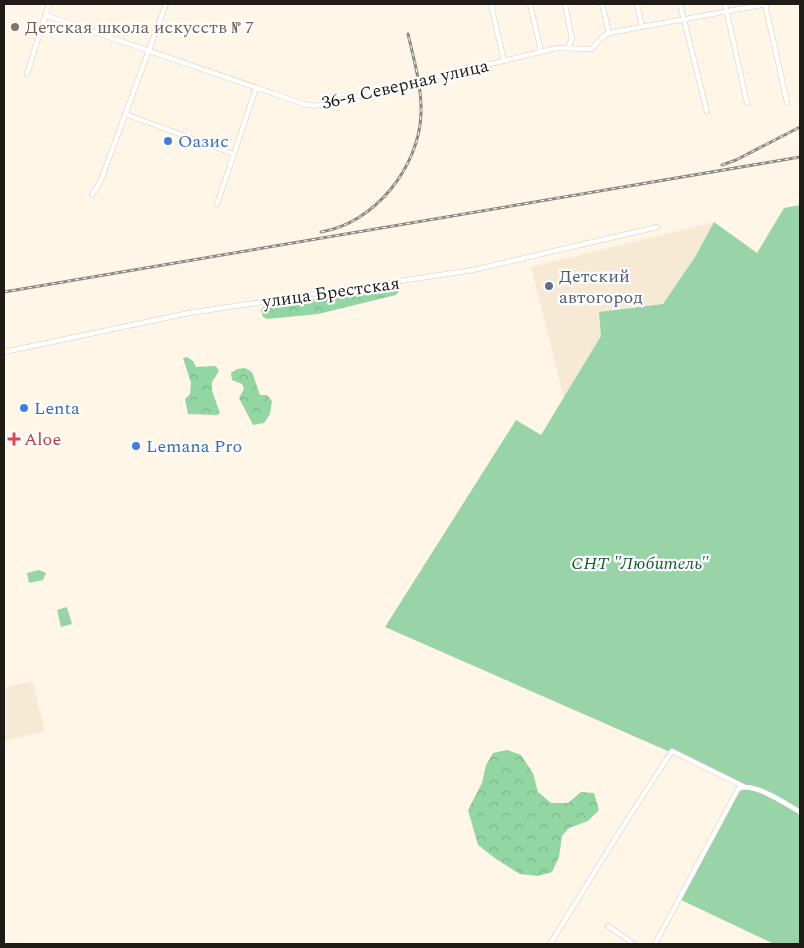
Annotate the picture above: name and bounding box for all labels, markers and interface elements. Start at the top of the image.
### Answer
place label: Детская школа искусств № 7 [25,14,254,41]
marker: Детская школа искусств № 7 [9,21,21,33]
street label: 36-я Северная улица [319,52,491,117]
place label: Оазис [178,128,229,155]
marker: Оазис [162,135,174,147]
place label: Детский автогород [559,263,643,311]
street label: улица Брестская [260,270,401,316]
marker: Детский автогород [543,280,555,292]
place label: Lenta [34,395,80,422]
marker: Lenta [18,402,30,414]
place label: Aloe [24,426,61,453]
marker: Aloe [8,433,20,445]
place label: Lemana Pro [146,433,242,460]
marker: Lemana Pro [130,440,142,452]
park label: СНТ "Любитель" [571,550,710,577]

